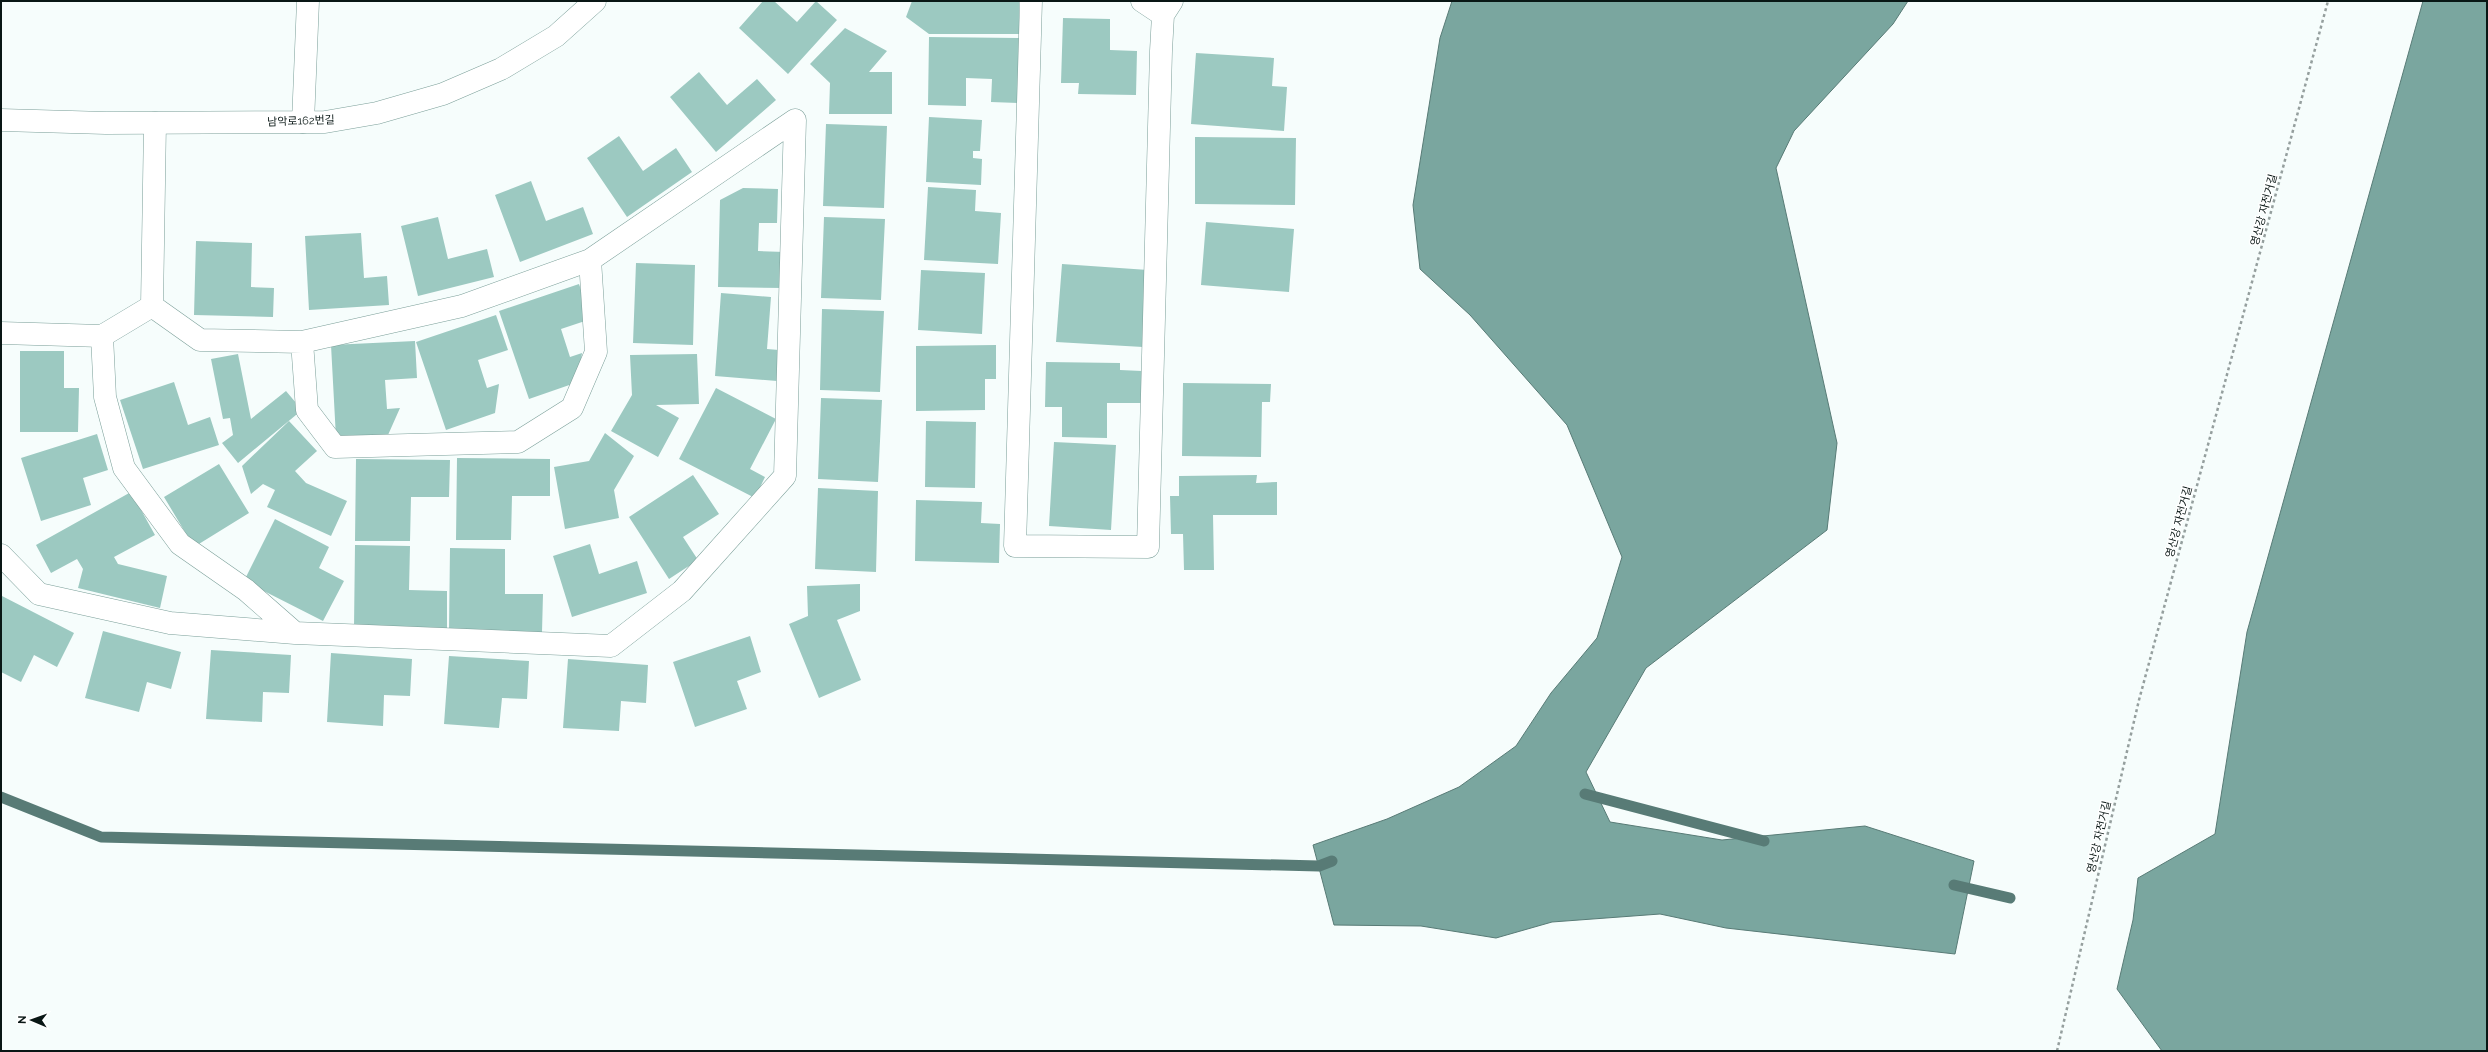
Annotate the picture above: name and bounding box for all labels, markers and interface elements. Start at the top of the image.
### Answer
street label: 남악로162번길 [267,113,335,129]
street label: 영산강 자전거길 [2248,173,2280,247]
street label: 영산강 자전거길 [2163,485,2195,559]
street label: 영산강 자전거길 [2084,800,2114,874]
north arrow [12,1000,52,1040]
text: N [16,1015,29,1024]

